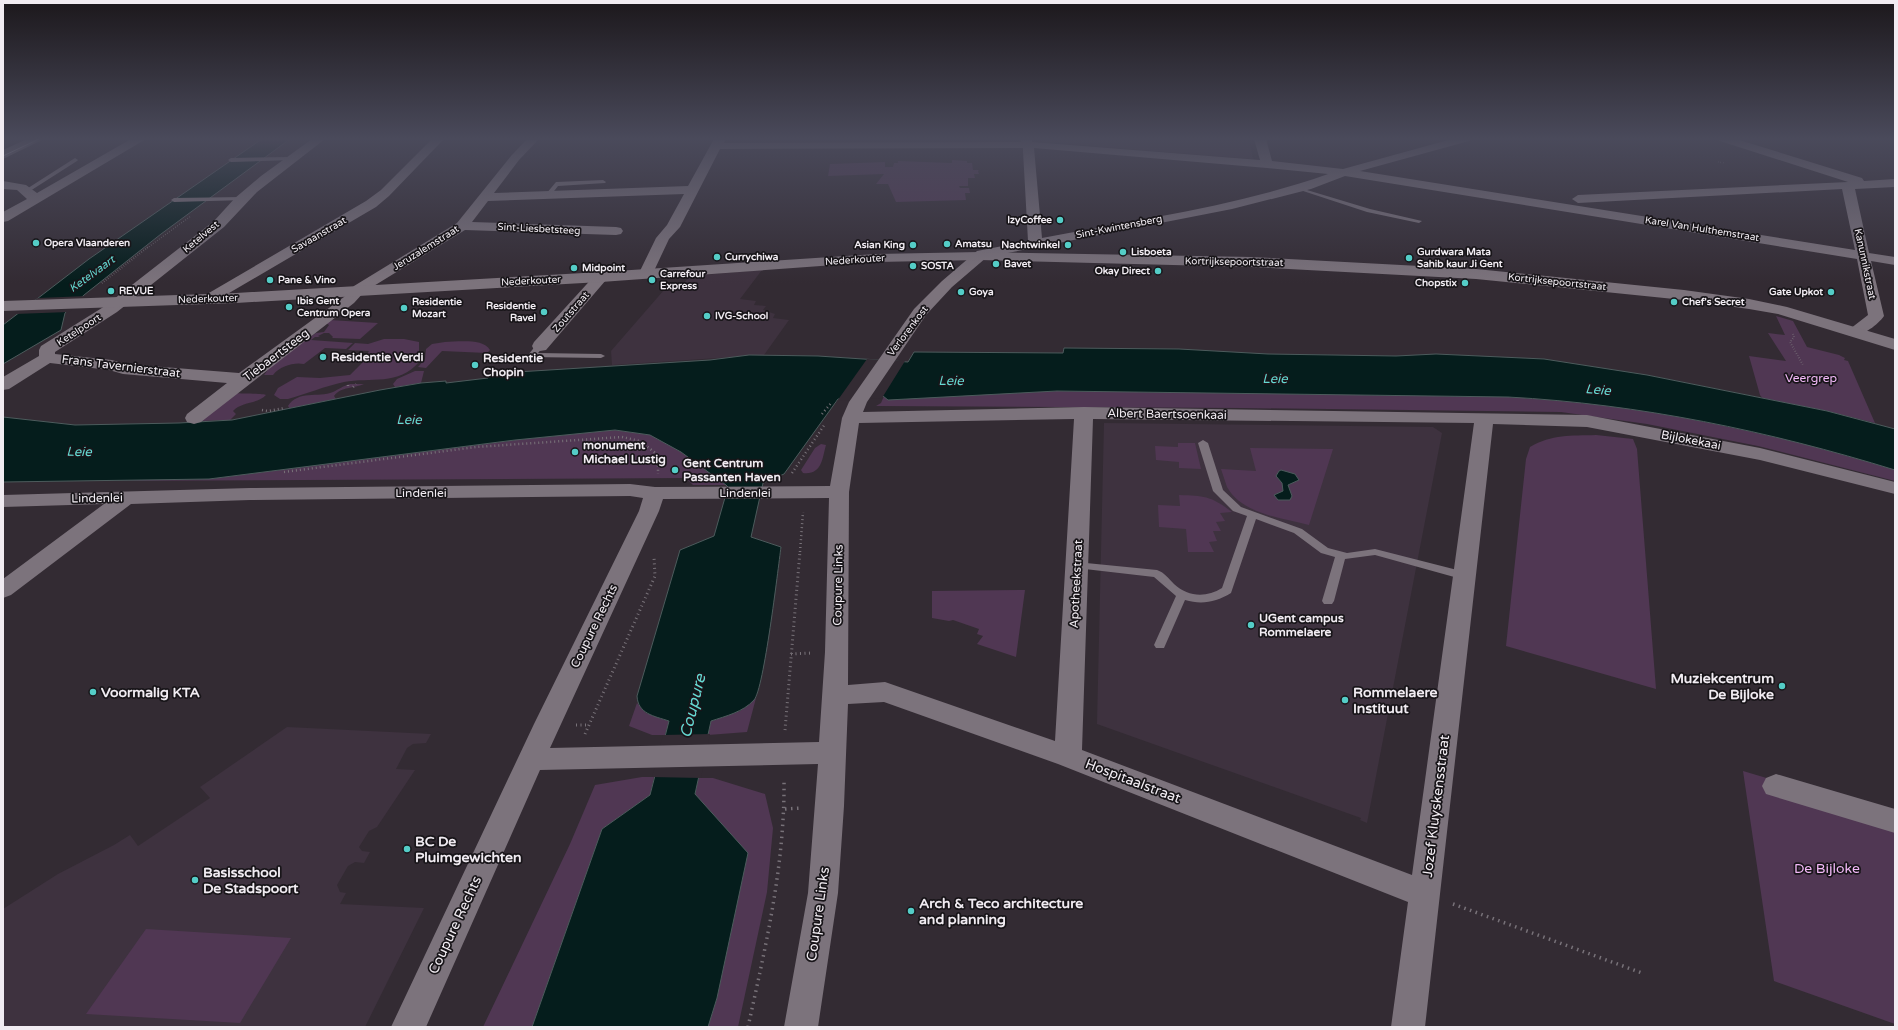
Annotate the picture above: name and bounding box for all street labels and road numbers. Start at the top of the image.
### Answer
street label: Sint-Kwintensberg [1075,213,1163,241]
street label: Savaanstraat [289,214,349,256]
street label: Karel Van Hulthemstraat [1644,214,1760,244]
street label: Ketelvest [180,218,222,256]
street label: Sint-Liesbetsteeg [497,221,581,237]
street label: Jeruzalemstraat [391,223,461,273]
street label: Kanunnikstraat [1852,228,1878,301]
street label: Nederkouter [825,252,886,268]
street label: Kortrijksepoortstraat [1185,255,1284,269]
street label: Kortrijksepoortstraat [1507,271,1607,293]
street label: Nederkouter [501,273,562,289]
street label: Zoutstraat [550,289,592,335]
street label: Nederkouter [178,292,238,306]
street label: Verlorenkost [885,303,931,359]
street label: Ketelpoort [55,311,104,349]
street label: Tiebaertsteeg [240,326,312,384]
street label: Frans Tavernierstraat [61,352,182,380]
street label: Albert Baertsoenkaai [1107,406,1227,422]
street label: Bijlokekaai [1660,427,1722,453]
street label: Lindenlei [395,486,447,500]
street label: Lindenlei [719,486,771,500]
street label: Lindenlei [71,491,123,505]
street label: Apotheekstraat [1067,539,1085,629]
street label: Coupure Links [830,544,846,626]
street label: Coupure Rechts [568,582,620,670]
street label: Jozef Kluyskensstraat [1419,733,1453,878]
street label: Hospitaalstraat [1083,755,1184,807]
street label: Coupure Links [803,866,833,962]
street label: Coupure Rechts [425,873,485,977]

